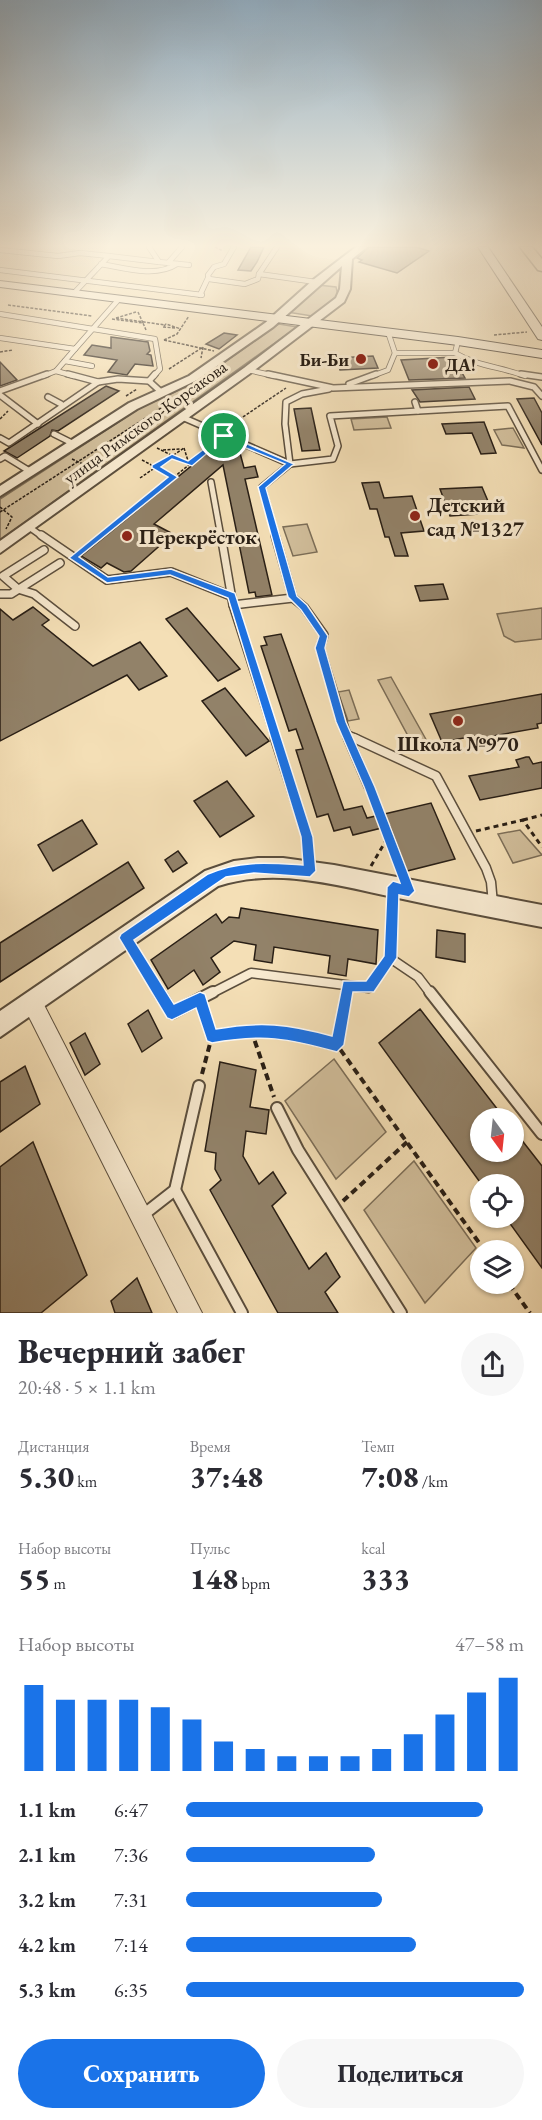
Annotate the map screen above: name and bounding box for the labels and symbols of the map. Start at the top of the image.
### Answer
place label: Би-Би [299,348,349,371]
marker: Би-Би [354,352,368,366]
place label: ДА! [445,353,476,376]
street label: улица Римского-Корсакова [59,354,232,489]
marker: ДА! [426,357,440,371]
pin [198,410,249,461]
place label: Детский сад №1327 [427,491,525,542]
marker: Детский сад №1327 [408,509,422,523]
place label: Перекрёсток [139,523,257,550]
marker: Перекрёсток [120,529,134,543]
marker: Школа №970 [451,714,465,728]
place label: Школа №970 [397,730,519,757]
north arrow [470,1108,524,1162]

